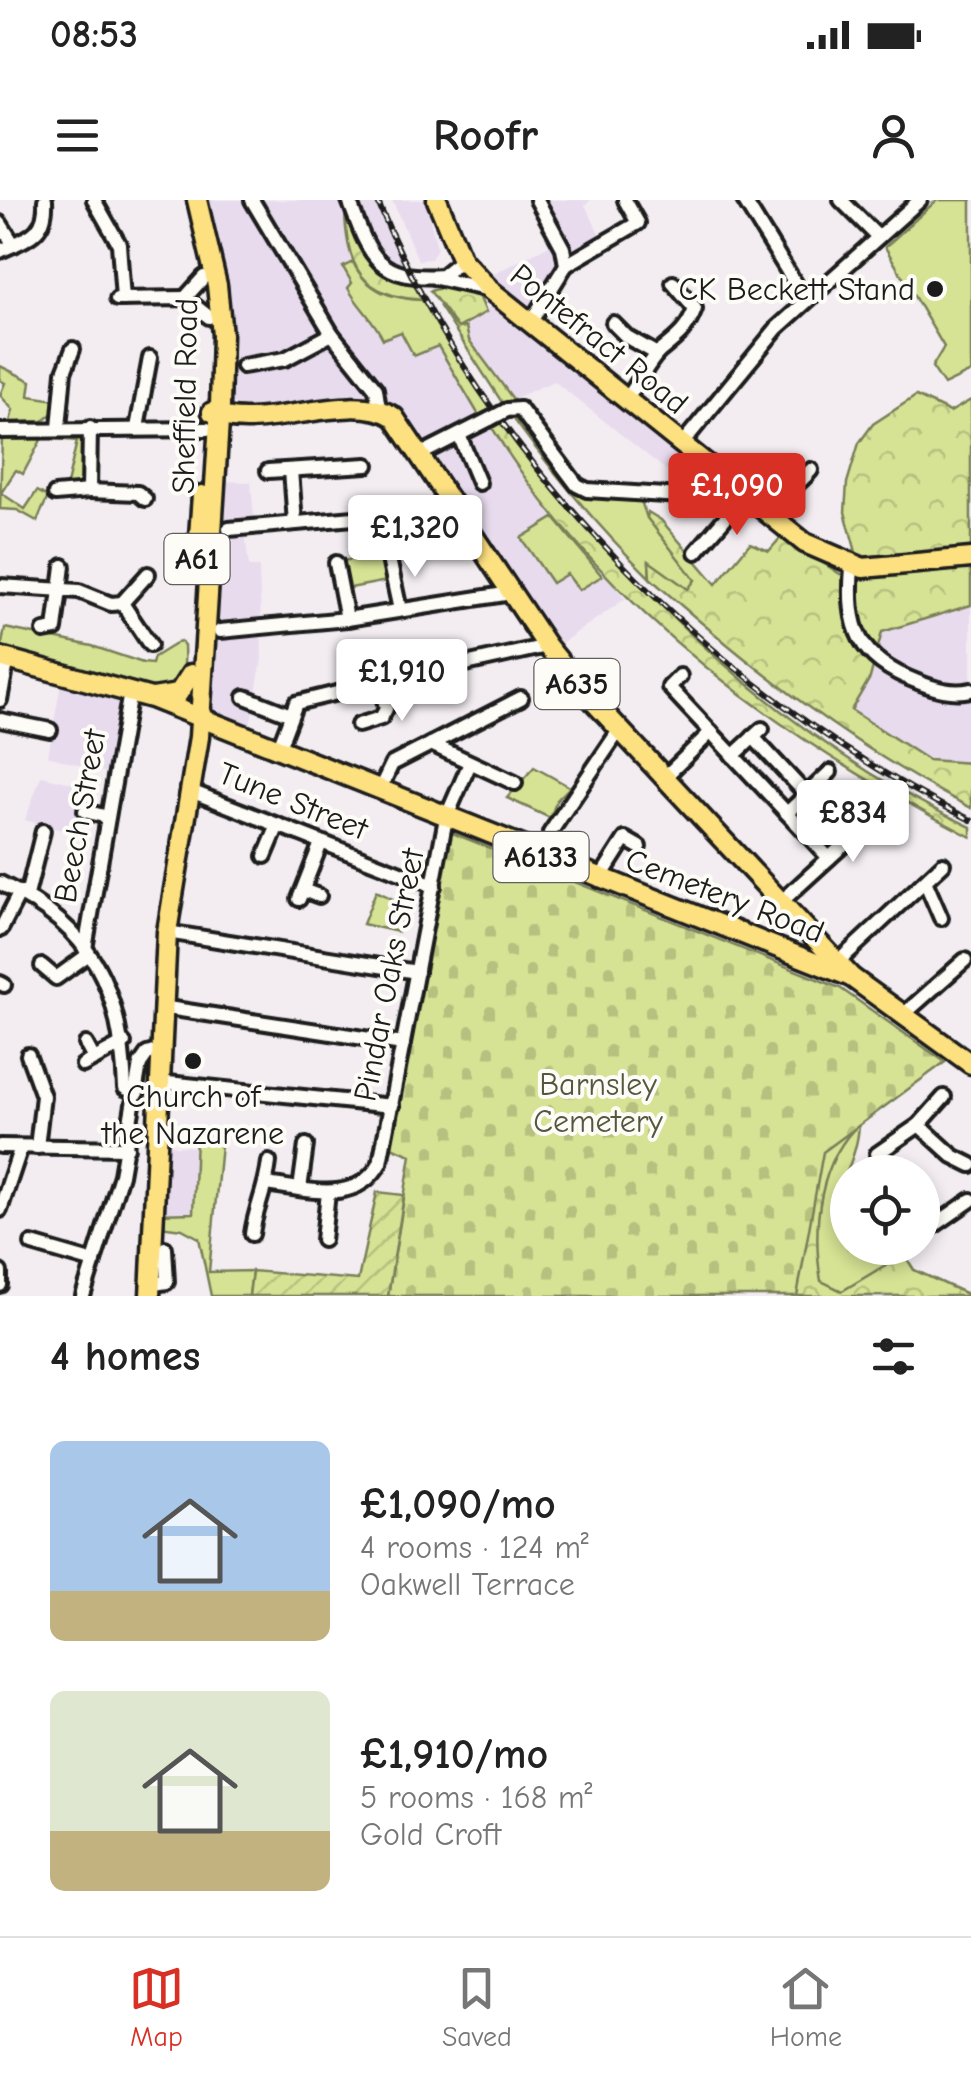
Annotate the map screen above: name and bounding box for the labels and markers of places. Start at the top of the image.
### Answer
place label: CK Beckett Stand [679,271,915,308]
marker: CK Beckett Stand [924,278,946,300]
pin: £1,090 [656,453,818,538]
pin: £1,320 [334,495,496,580]
pin: £1,910 [321,639,483,724]
pin: £834 [794,780,912,865]
marker: Church of the Nazarene [182,1050,204,1072]
place label: Church of the Nazarene [100,1078,284,1152]

